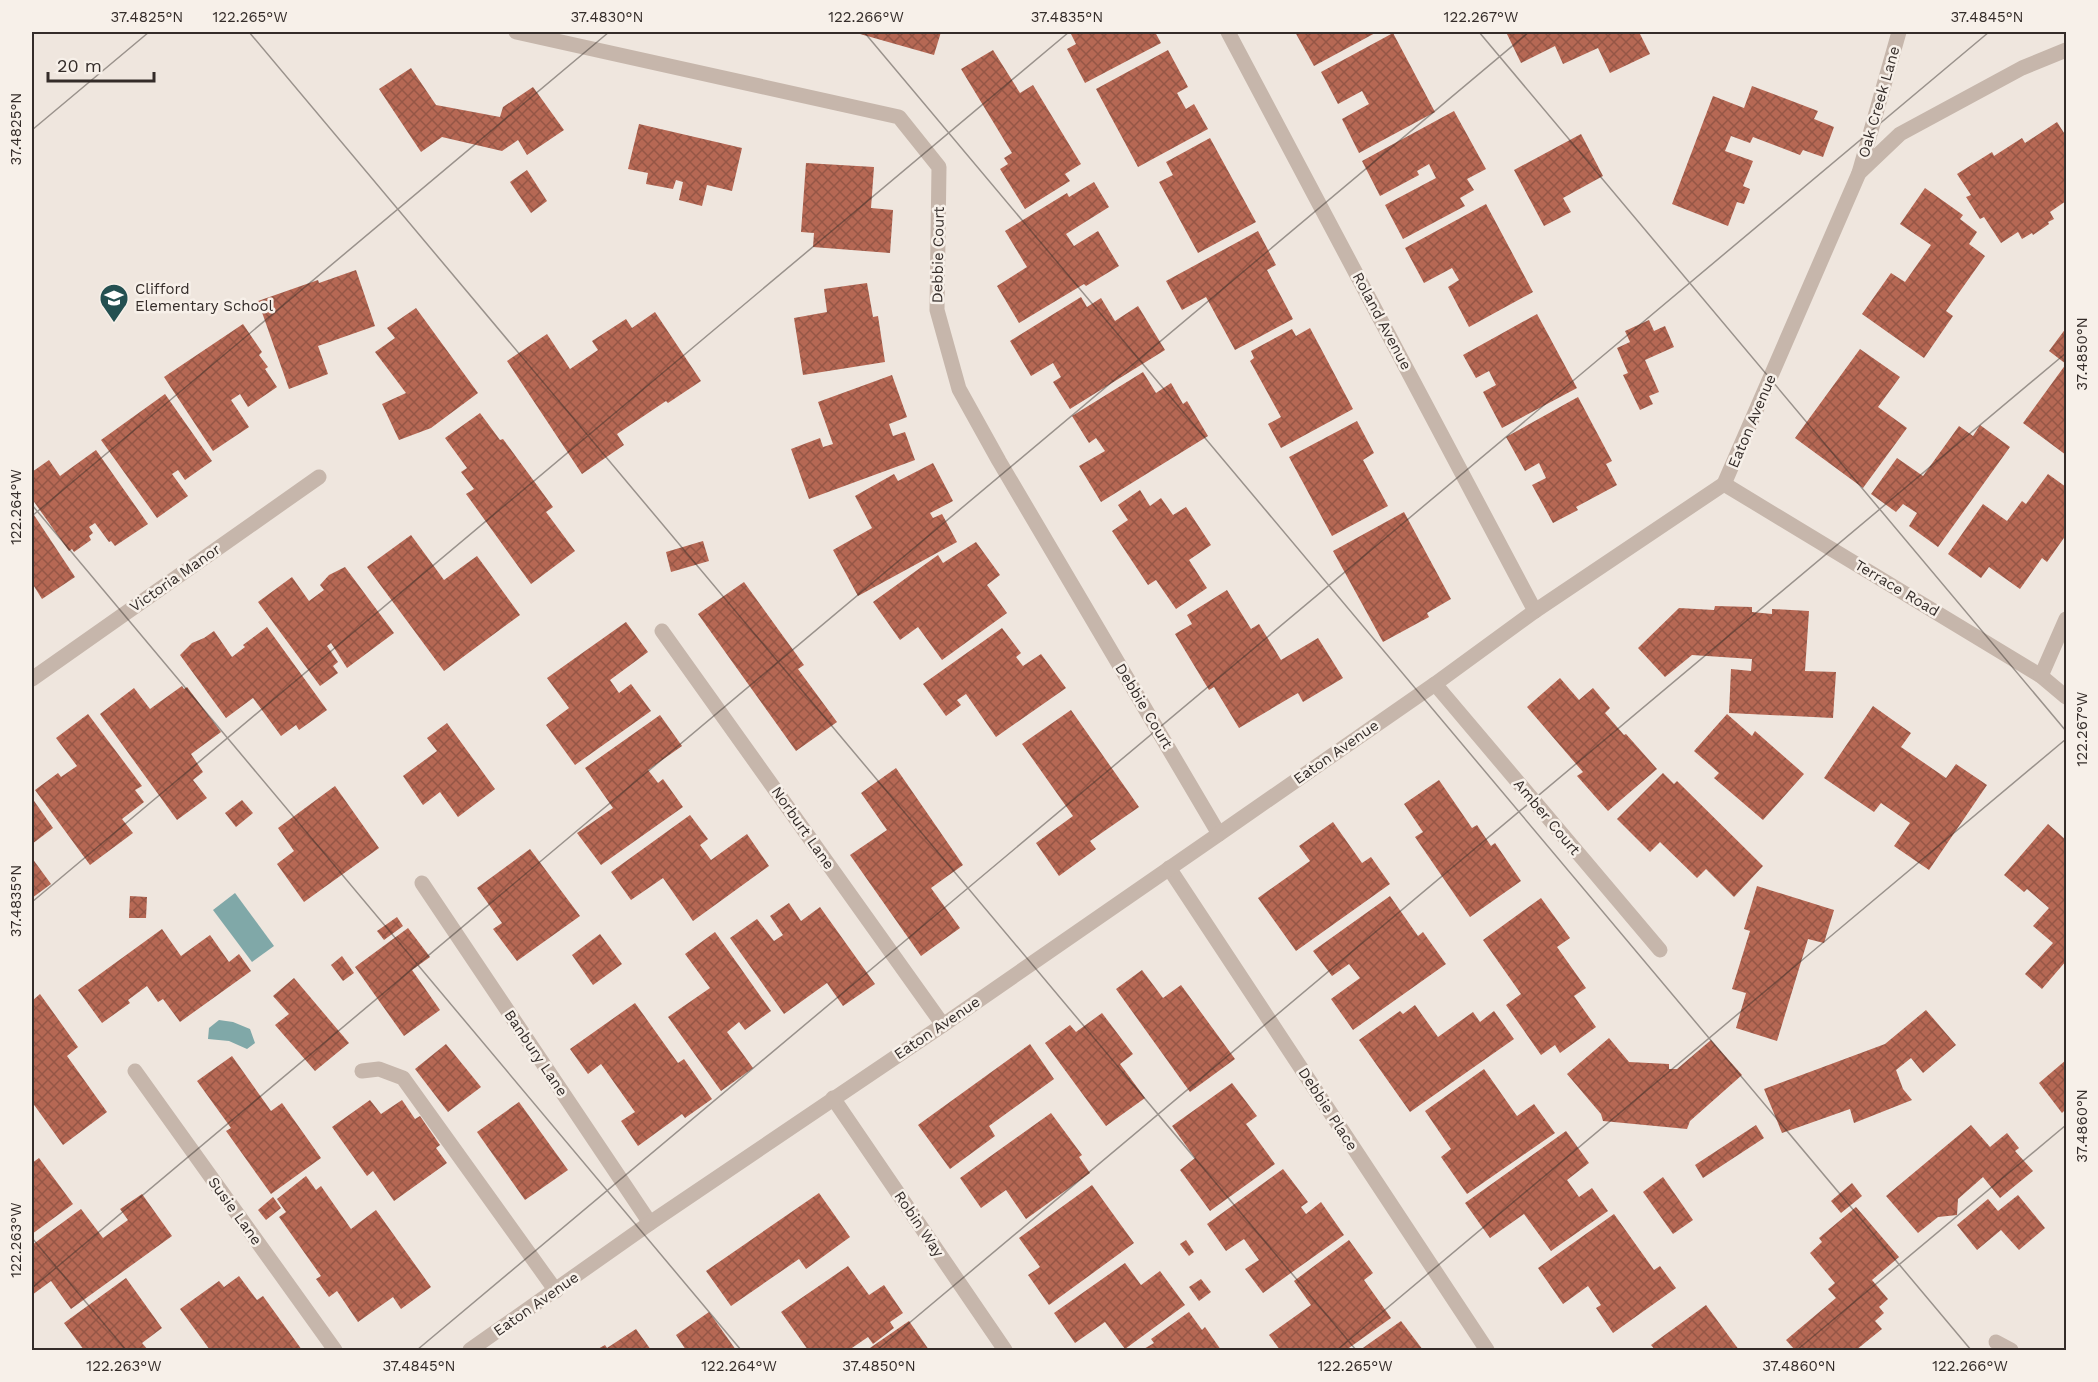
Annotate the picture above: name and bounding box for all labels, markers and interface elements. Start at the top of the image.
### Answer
text: 37.4825°N [111,8,183,26]
text: 122.265°W [212,8,288,26]
text: 37.4830°N [570,8,644,26]
text: 122.266°W [828,8,904,26]
text: 37.4835°N [1031,8,1103,26]
text: 122.267°W [1444,8,1518,26]
text: 37.4845°N [1950,8,2024,26]
street label: Oak Creek Lane [1854,44,1904,160]
scale bar [48,45,154,83]
text: 20 m [57,55,102,76]
text: 37.4825°N [7,93,25,165]
street label: Debbie Court [928,206,948,303]
street label: Roland Avenue [1349,269,1415,373]
place label: Clifford Elementary School [135,280,274,315]
school or university icon: Clifford Elementary School [98,282,130,324]
text: 37.4850°N [2073,317,2091,391]
street label: Eaton Avenue [1724,372,1780,470]
text: 122.264°W [7,469,25,545]
street label: Victoria Manor [126,540,224,616]
street label: Terrace Road [1851,556,1943,620]
street label: Debbie Court [1111,660,1177,753]
text: 122.267°W [2073,692,2091,766]
street label: Eaton Avenue [1290,716,1382,788]
street label: Amber Court [1510,775,1584,859]
street label: Norburt Lane [768,783,838,873]
text: 37.4835°N [7,865,25,937]
street label: Eaton Avenue [891,993,983,1063]
street label: Banbury Lane [501,1006,571,1100]
street label: Debbie Place [1294,1064,1362,1154]
text: 37.4860°N [2073,1089,2091,1163]
street label: Susie Lane [204,1173,266,1249]
street label: Robin Way [890,1188,948,1261]
text: 122.263°W [7,1202,25,1278]
street label: Eaton Avenue [490,1268,582,1340]
text: 122.263°W [86,1357,162,1375]
text: 37.4845°N [382,1357,456,1375]
text: 122.264°W [701,1357,777,1375]
text: 37.4850°N [842,1357,916,1375]
text: 122.265°W [1317,1357,1393,1375]
text: 37.4860°N [1762,1357,1836,1375]
text: 122.266°W [1932,1357,2008,1375]

